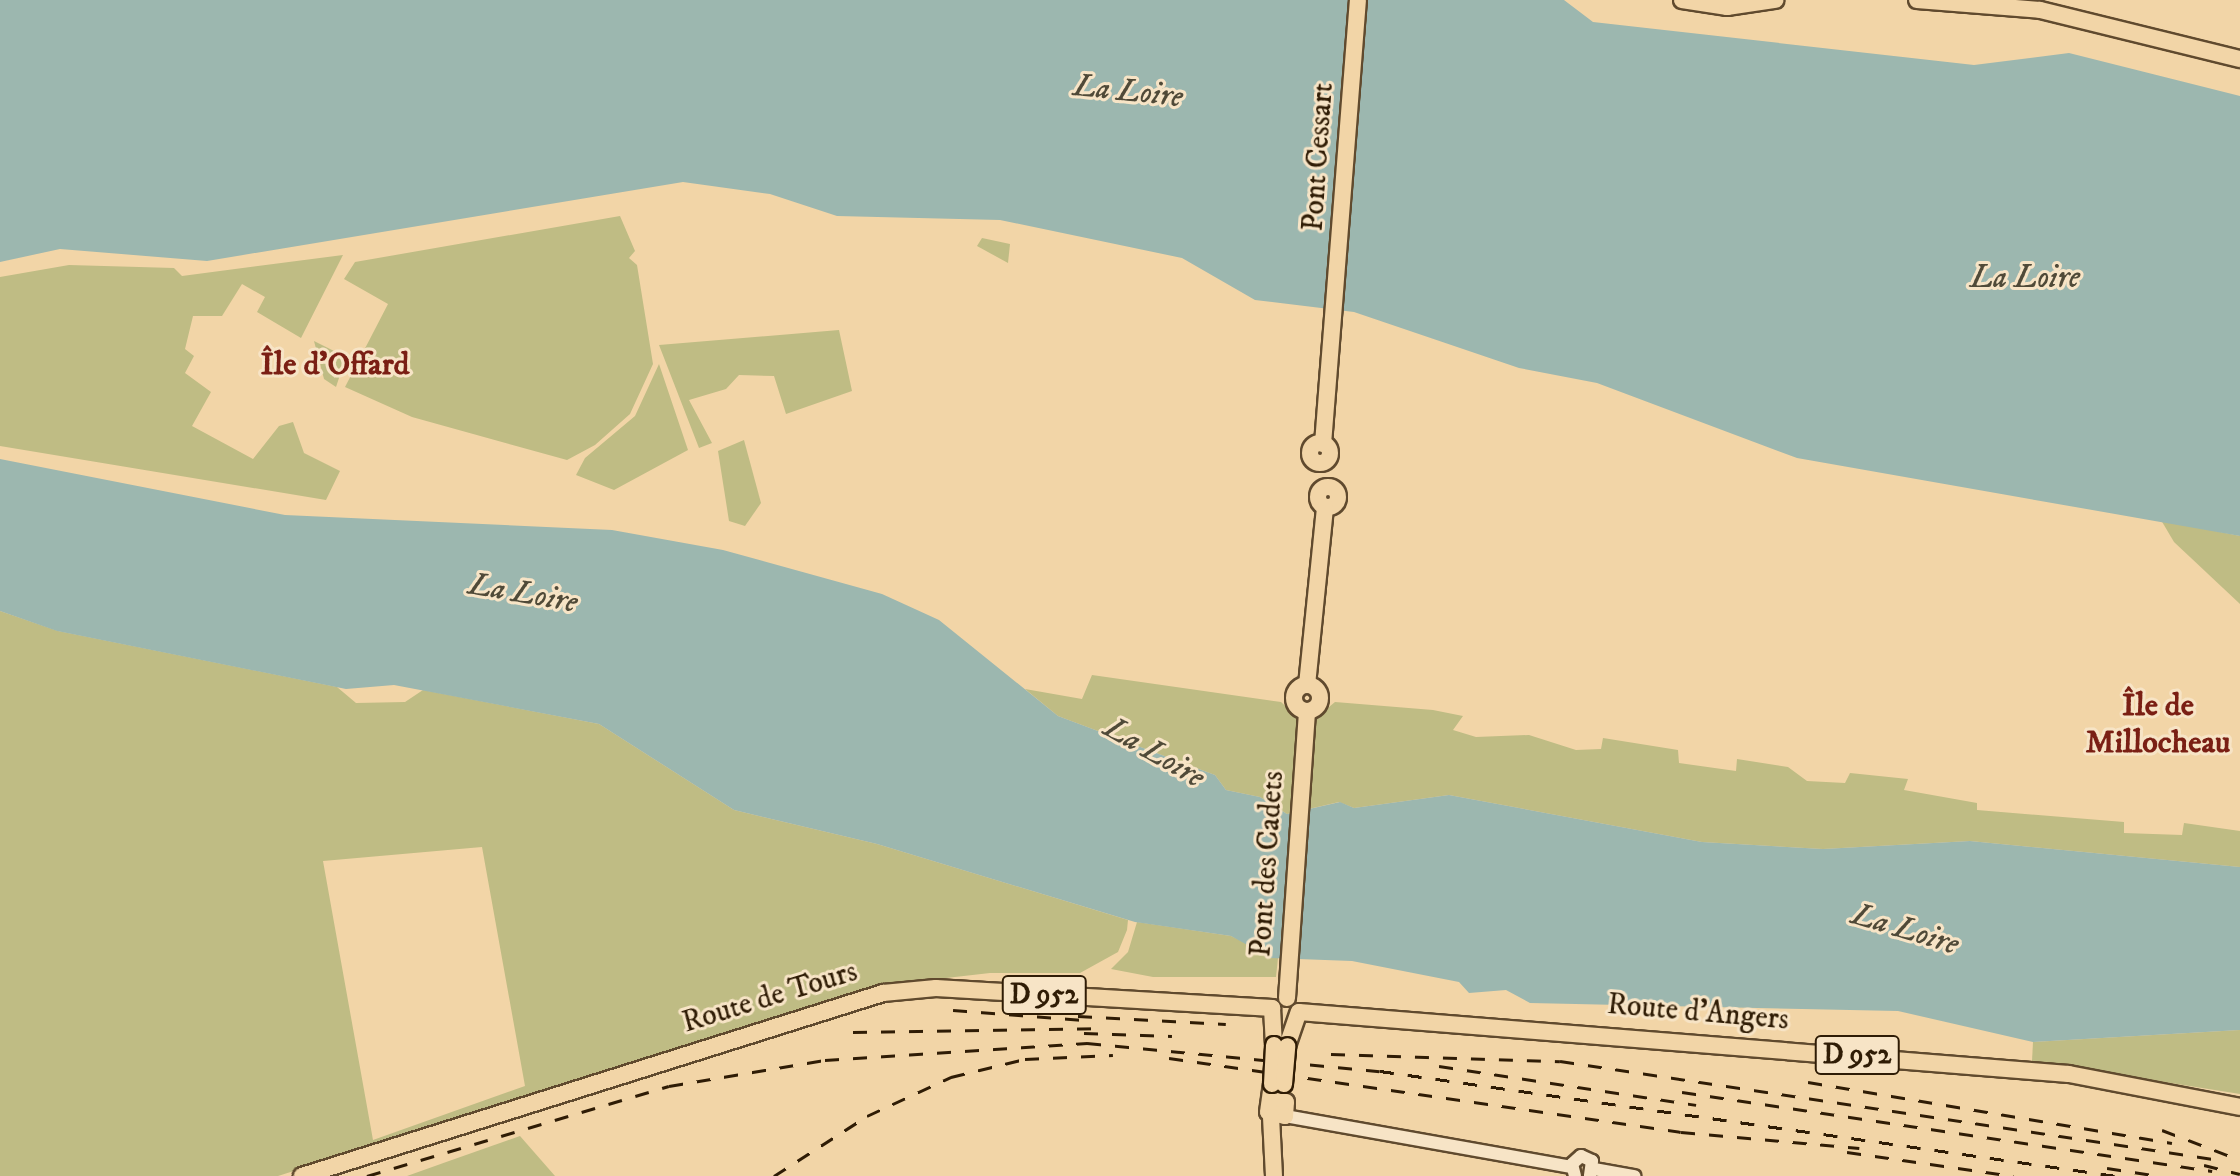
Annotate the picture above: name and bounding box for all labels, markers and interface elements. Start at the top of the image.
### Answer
water label: La Loire [1072,67,1184,117]
street label: Pont Cessart [1296,81,1342,233]
water label: La Loire [1970,259,2080,297]
district label: Île d'Offard [261,346,409,384]
water label: La Loire [466,566,580,622]
district label: Île de Millocheau [2086,688,2230,763]
water label: La Loire [1097,709,1211,797]
street label: Pont des Cadets [1244,770,1292,958]
water label: La Loire [1847,896,1963,964]
street label: Route de Tours [678,954,862,1042]
road number: D 952 [1000,971,1088,1019]
street label: Route d'Angers [1606,987,1790,1039]
road number: D 952 [1813,1031,1901,1079]

